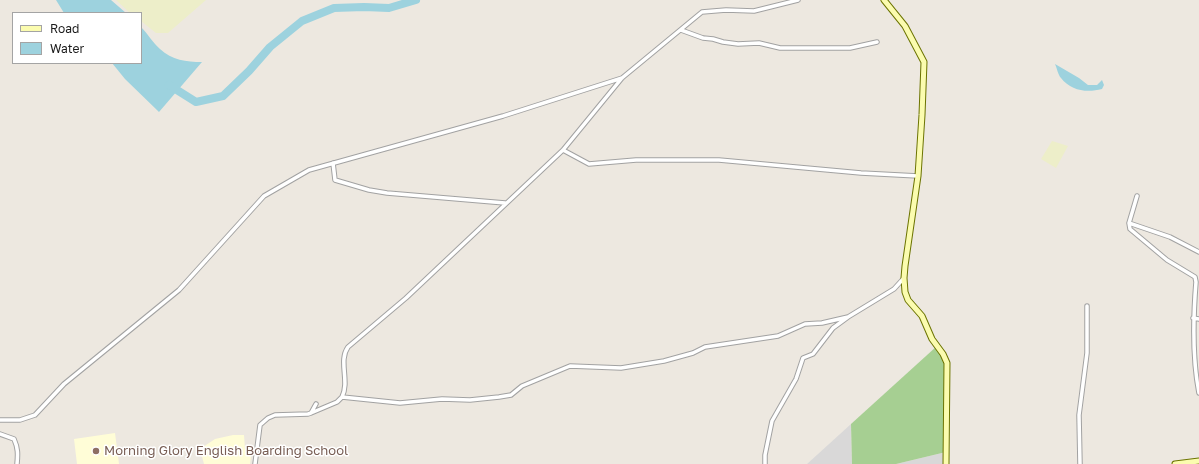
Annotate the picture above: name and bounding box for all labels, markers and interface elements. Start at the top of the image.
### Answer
legend [12,12,142,64]
text: Road [50,21,79,36]
text: Water [50,41,84,56]
place label: Morning Glory English Boarding School [104,443,348,459]
marker: Morning Glory English Boarding School [91,446,101,456]

